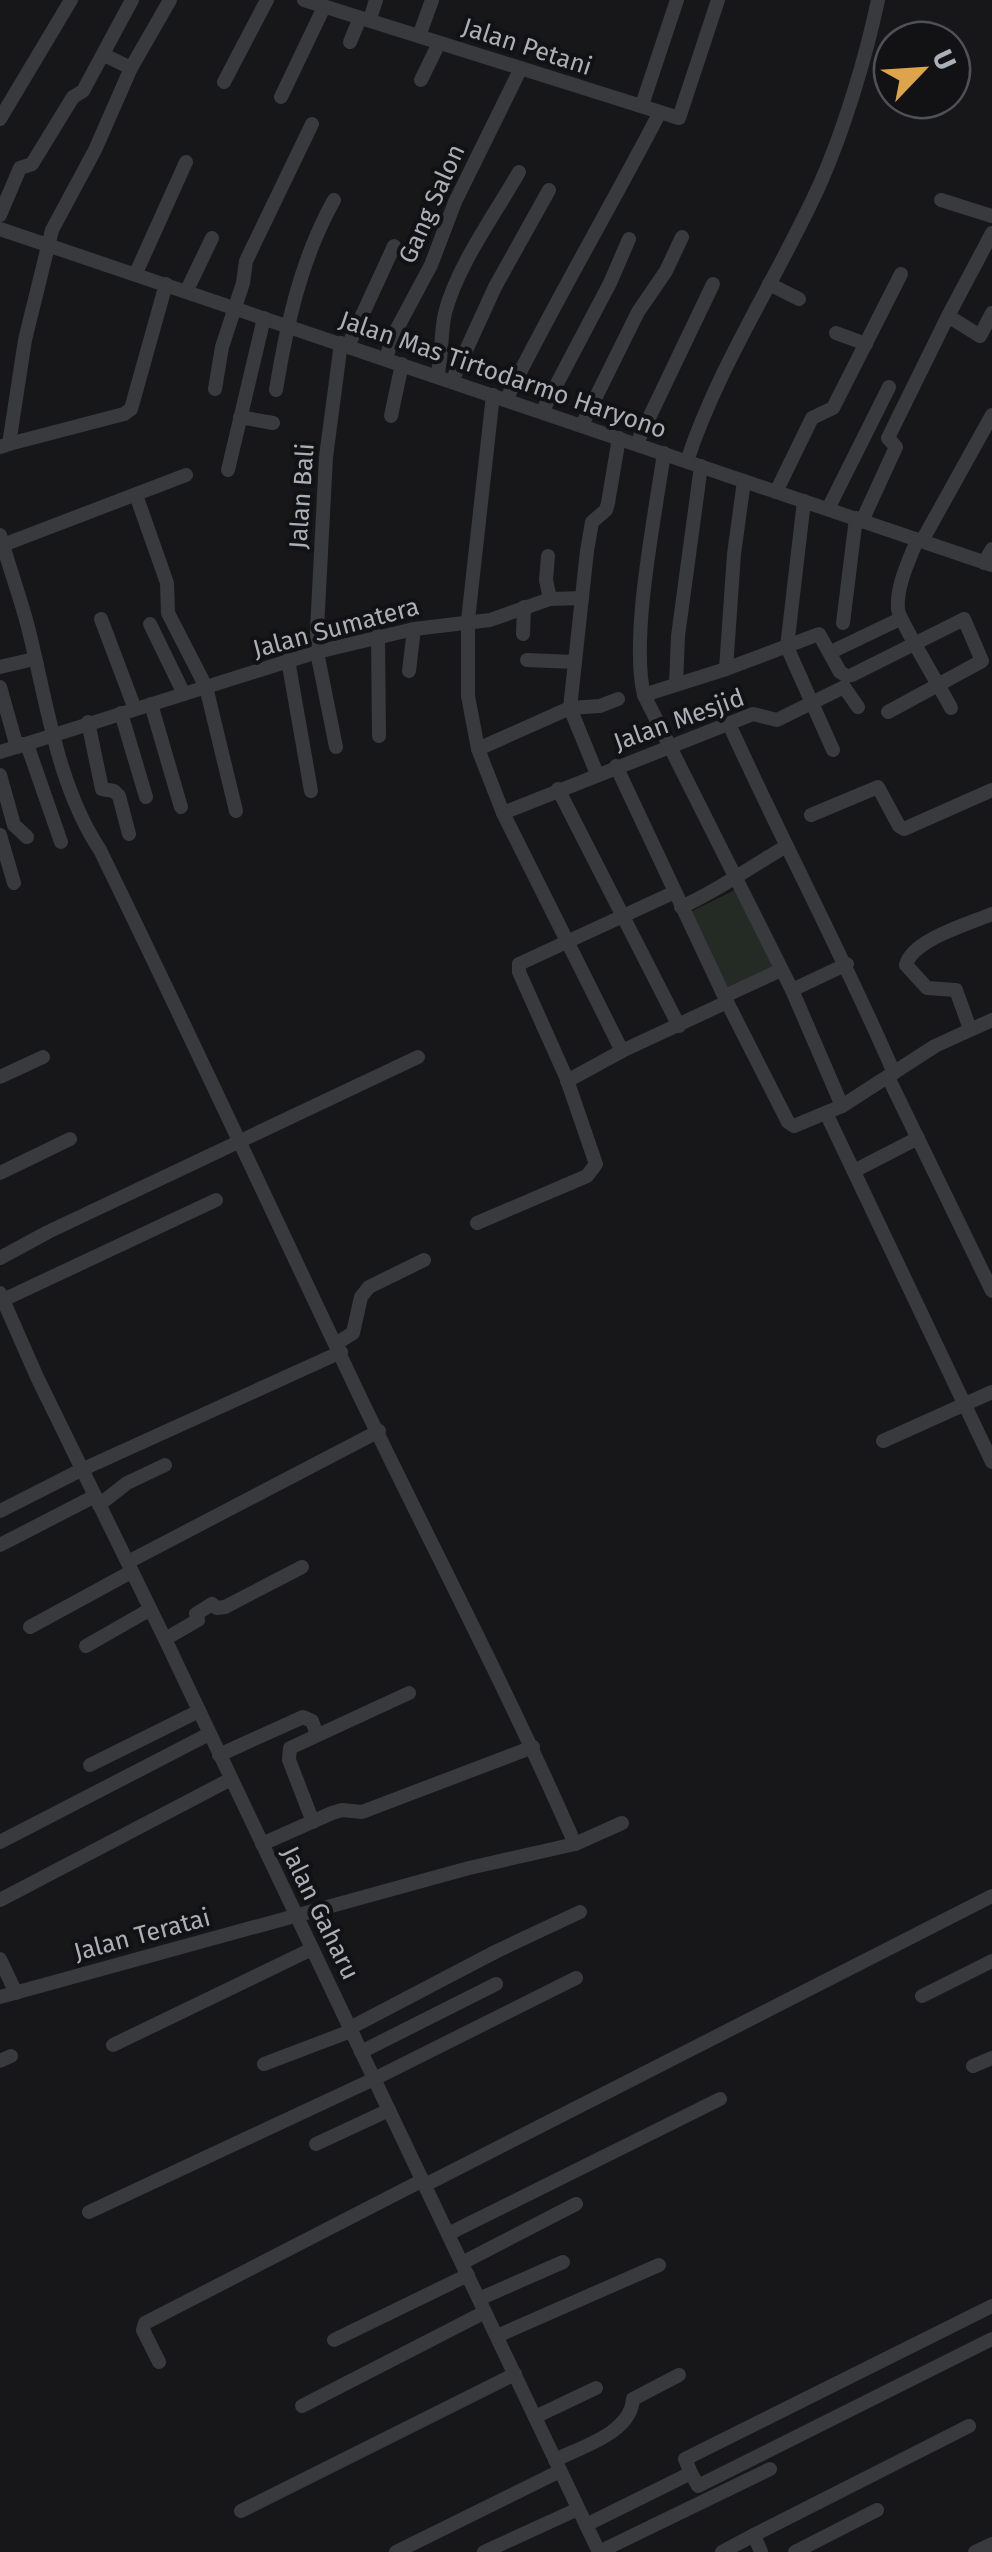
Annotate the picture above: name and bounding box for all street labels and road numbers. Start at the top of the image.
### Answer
street label: Jalan Petani [458,12,596,82]
street label: Gang Salon [392,140,472,268]
street label: Jalan Mas Tirtodarmo Haryono [335,305,671,445]
street label: Jalan Bali [283,442,321,550]
street label: Jalan Sumatera [250,591,422,665]
street label: Jalan Mesjid [610,683,748,757]
street label: Jalan Gaharu [275,1841,365,1985]
street label: Jalan Teratai [70,1902,214,1968]

